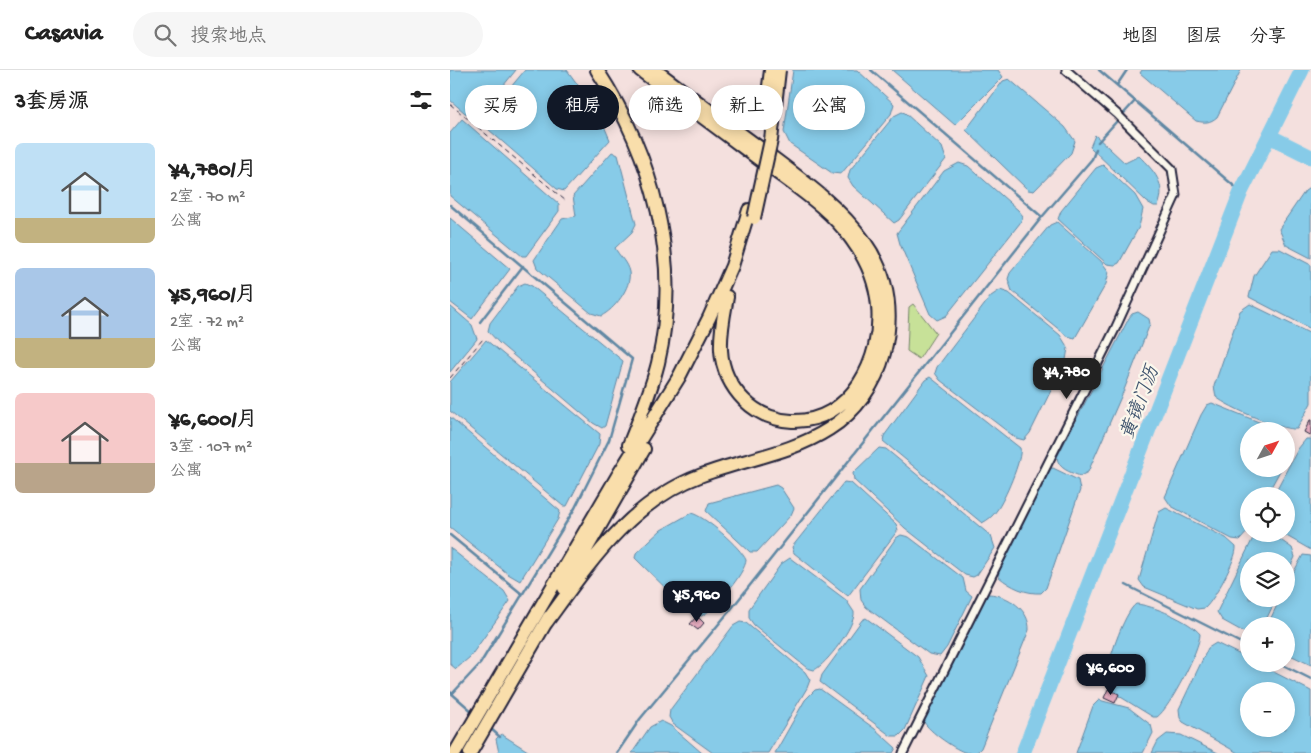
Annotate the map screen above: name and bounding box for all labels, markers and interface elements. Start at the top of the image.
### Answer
search box [133,12,483,57]
text: Casavia [25,20,103,49]
icon: search [151,21,179,49]
text: 搜索地点 [191,26,267,49]
text: 地图 [1122,27,1158,48]
text: 图层 [1186,27,1222,48]
text: 分享 [1250,27,1286,48]
chip: 买房 [465,85,537,130]
chip: 租房 [547,85,619,130]
chip: 筛选 [629,85,701,130]
chip: 新上 [711,85,783,130]
chip: 公寓 [793,85,865,130]
icon: filters [407,86,435,114]
text: 3套房源 [15,91,89,116]
text: ¥4,780/月 [170,159,257,184]
icon: home [55,163,115,223]
text: 2室 · 70 m² [170,189,245,208]
text: 公寓 [170,213,202,232]
text: ¥5,960/月 [170,284,257,309]
icon: home [55,288,115,348]
text: 2室 · 72 m² [170,314,244,333]
text: 公寓 [170,338,202,357]
pin: ¥4,780 [1026,358,1108,400]
water label: 黄镜门沥 [1116,361,1166,443]
text: ¥4,780 [1044,364,1090,383]
text: ¥6,600/月 [170,409,258,434]
icon: home [55,413,115,473]
north arrow [1240,422,1295,478]
map controls [1240,422,1295,737]
text: 3室 · 107 m² [170,439,252,458]
text: 公寓 [170,463,202,482]
button: locate [1240,487,1295,542]
button: layers [1240,552,1295,607]
pin: ¥5,960 [656,580,738,623]
text: ¥5,960 [674,587,720,606]
button: + [1240,617,1295,672]
pin: ¥6,600 [1070,654,1152,696]
text: ¥6,600 [1088,660,1134,679]
button: − [1240,682,1295,737]

